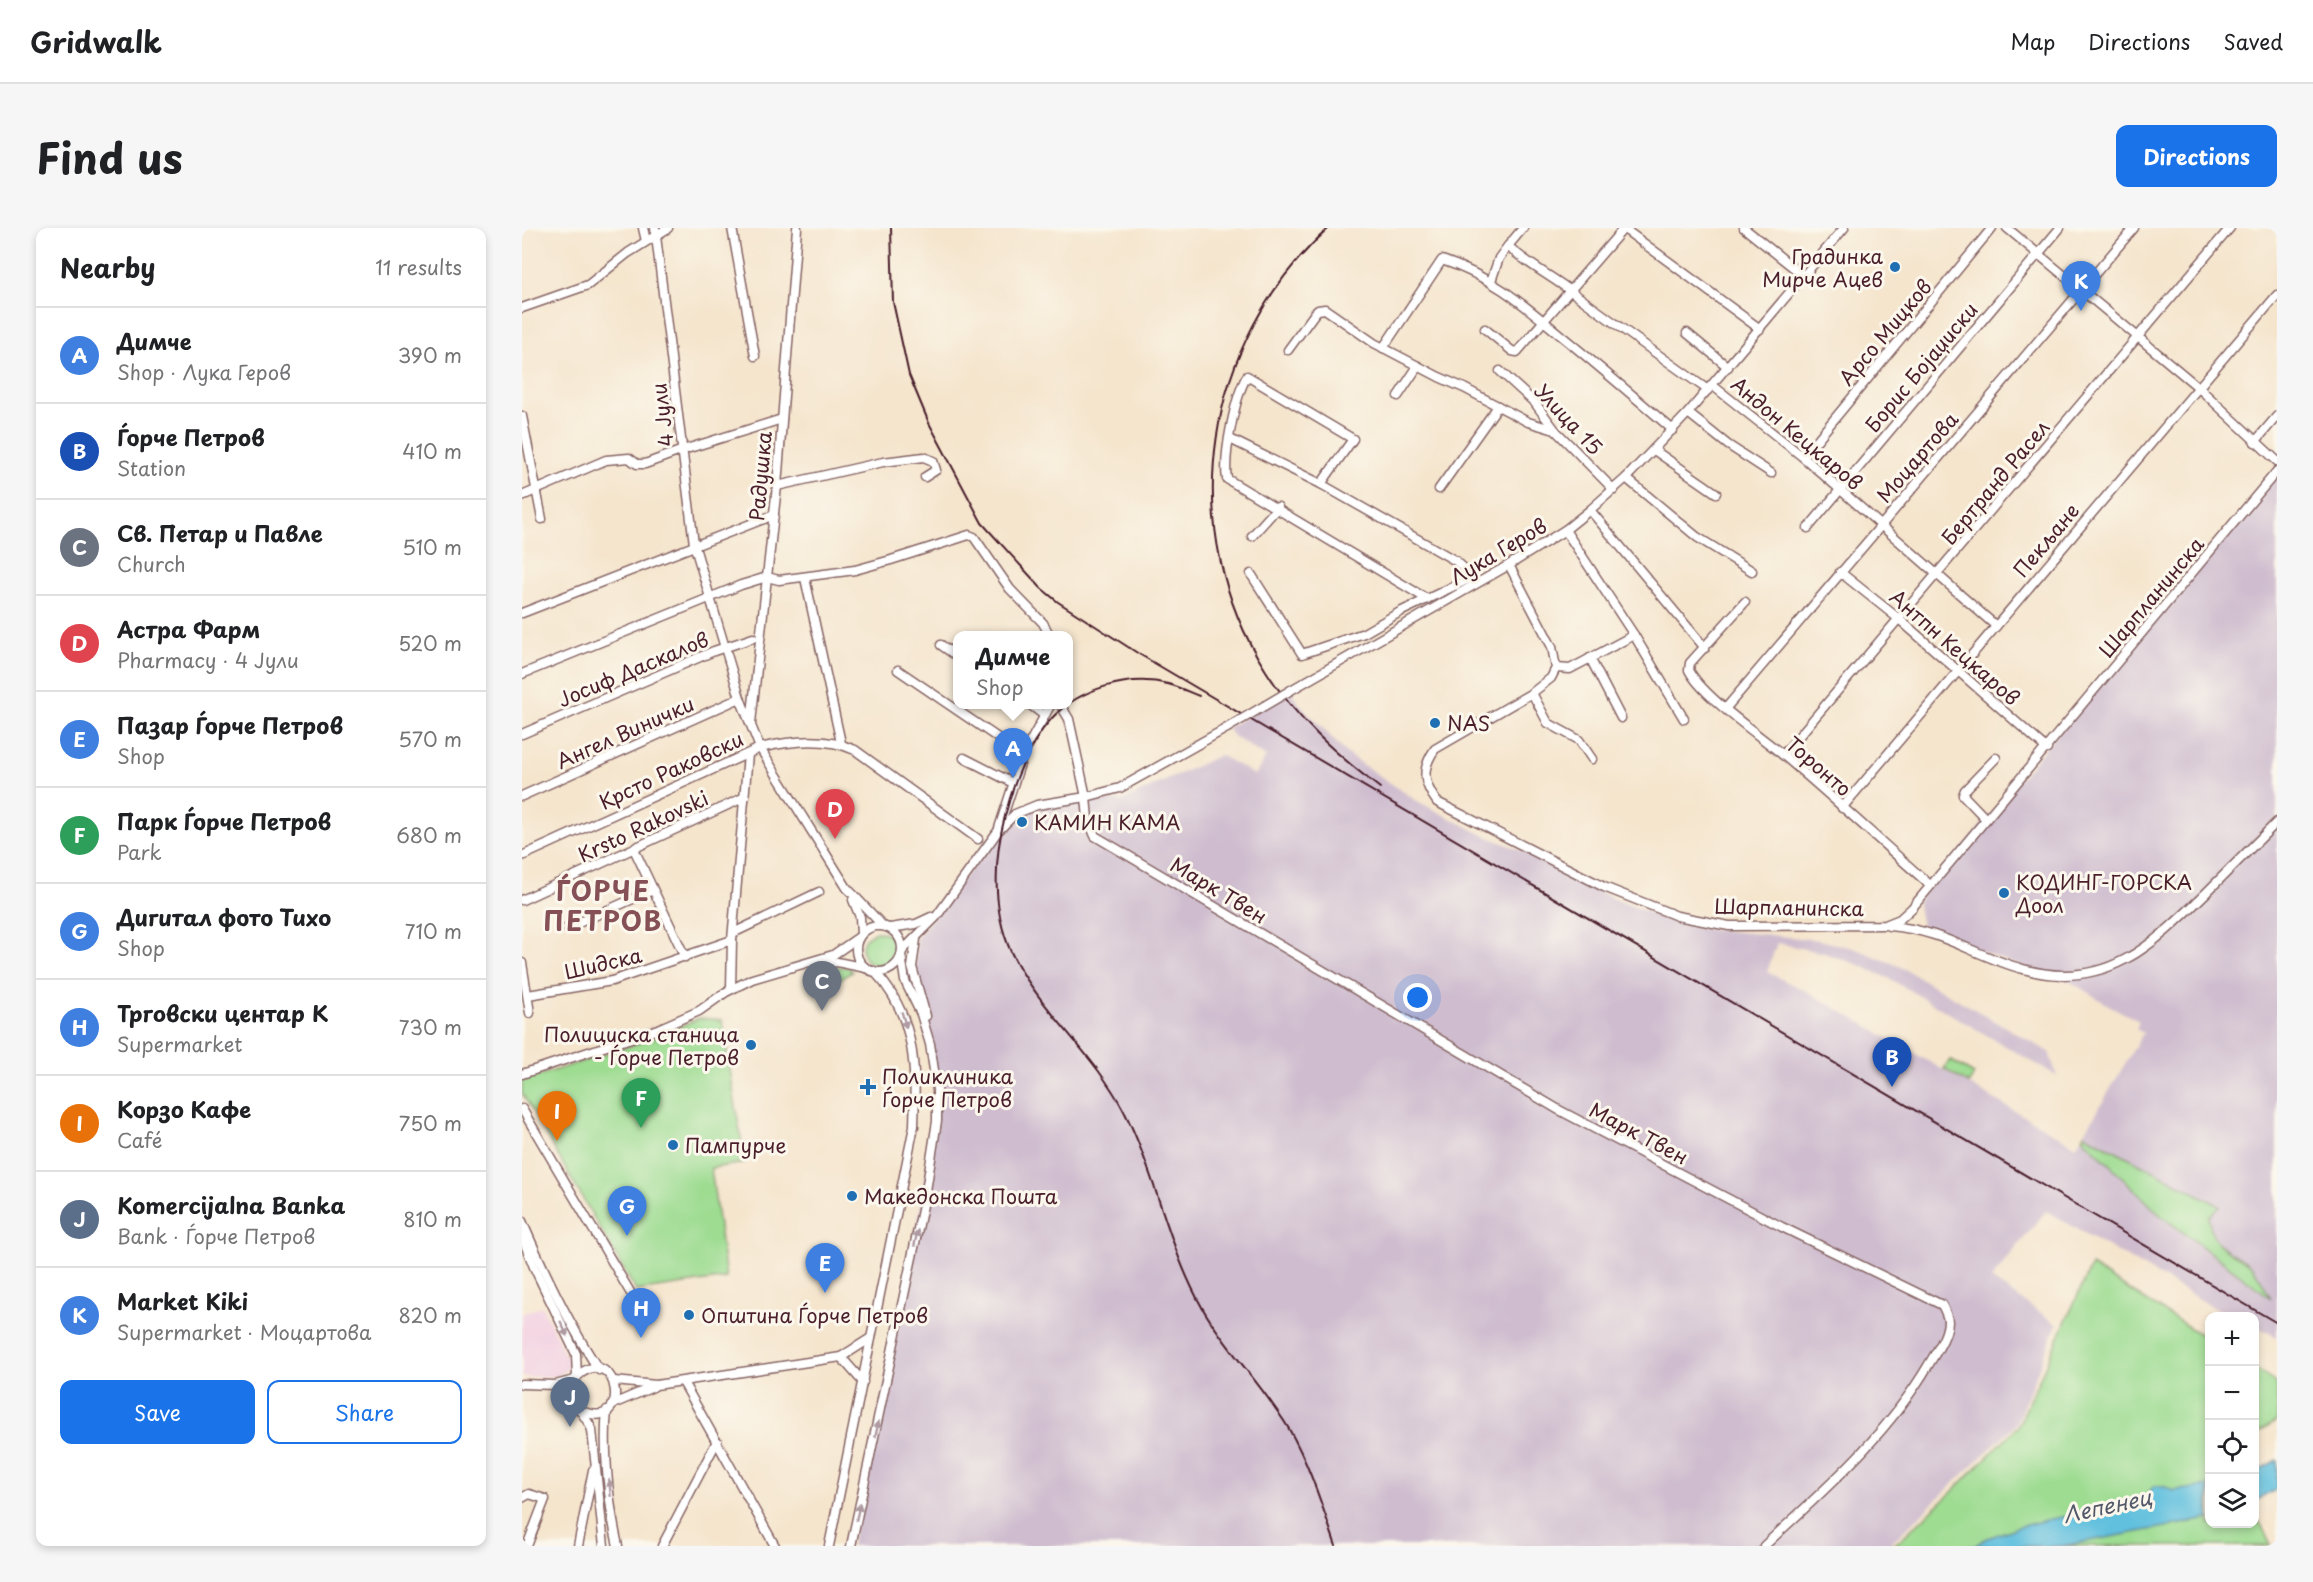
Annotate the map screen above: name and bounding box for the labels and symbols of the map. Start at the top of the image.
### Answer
place label: Градинка Мирче Ацев [1762,241,1884,294]
marker: Градинка Мирче Ацев [1888,260,1902,274]
pin: K [2062,262,2100,311]
street label: Арсо Мицков [1831,272,1939,392]
street label: Борис Бојаџиски [1858,295,1984,439]
street label: Андон Кецкаров [1725,369,1869,497]
street label: Улица 15 [1528,377,1610,461]
street label: 4 Јули [643,381,681,449]
street label: Моцартова [1869,405,1965,509]
street label: Бертранд Расел [1934,413,2056,551]
street label: Радушка [741,430,779,522]
street label: Пекљане [2006,496,2086,584]
street label: Лука Геров [1444,510,1552,592]
street label: Шарпланинска [2091,530,2211,664]
street label: Антпн Кецкаров [1883,582,2027,712]
street label: Јосиф Даскалов [553,624,713,714]
street label: Ангел Винички [551,688,699,776]
place label: NAS [1447,708,1490,738]
marker: NAS [1428,716,1442,730]
street label: Крсто Раковски [594,723,748,817]
pin: A [994,728,1032,778]
street label: Торонто [1779,729,1859,803]
street label: Krsto Rakovski [573,783,713,869]
pin: D [816,790,854,839]
place label: КАМИН КАМА [1034,807,1180,837]
marker: КАМИН КАМА [1015,815,1029,829]
street label: Марк Твен [1165,849,1273,931]
place label: КОДИНГ-ГОРСКА Доол [2015,867,2192,920]
district label: ЃОРЧЕ ПЕТРОВ [543,871,663,940]
marker: КОДИНГ-ГОРСКА Доол [1997,886,2011,900]
street label: Шарпланинска [1714,891,1865,923]
street label: Шидска [561,939,645,986]
pin: C [802,962,842,1011]
your location [1403,983,1432,1012]
one-way arrow [900,1011,909,1029]
place label: Полициска станица - Ѓорче Петров [544,1019,739,1072]
marker: Полициска станица - Ѓорче Петров [744,1038,758,1052]
pin: B [1872,1038,1912,1087]
place label: Поликлиника Ѓорче Петров [882,1061,1014,1114]
pin: F [622,1078,660,1128]
marker: Поликлиника Ѓорче Петров [859,1078,877,1096]
pin: I [537,1092,576,1141]
street label: Марк Твен [1584,1094,1694,1172]
place label: Пампурче [685,1130,786,1160]
marker: Пампурче [666,1138,680,1152]
place label: Македонска Пошта [864,1181,1058,1211]
pin: G [608,1186,646,1236]
marker: Македонска Пошта [845,1189,859,1203]
one-way arrow [912,1228,921,1247]
pin: E [806,1244,844,1293]
pin: H [622,1288,660,1338]
place label: Општина Ѓорче Петров [701,1300,928,1330]
marker: Општина Ѓорче Петров [682,1308,696,1322]
one-way arrow [560,1320,569,1337]
pin: J [550,1378,590,1427]
one-way arrow [873,1420,882,1439]
one-way arrow [606,1479,615,1498]
water label: Лепенец [2060,1480,2155,1530]
one-way arrow [854,1503,864,1521]

